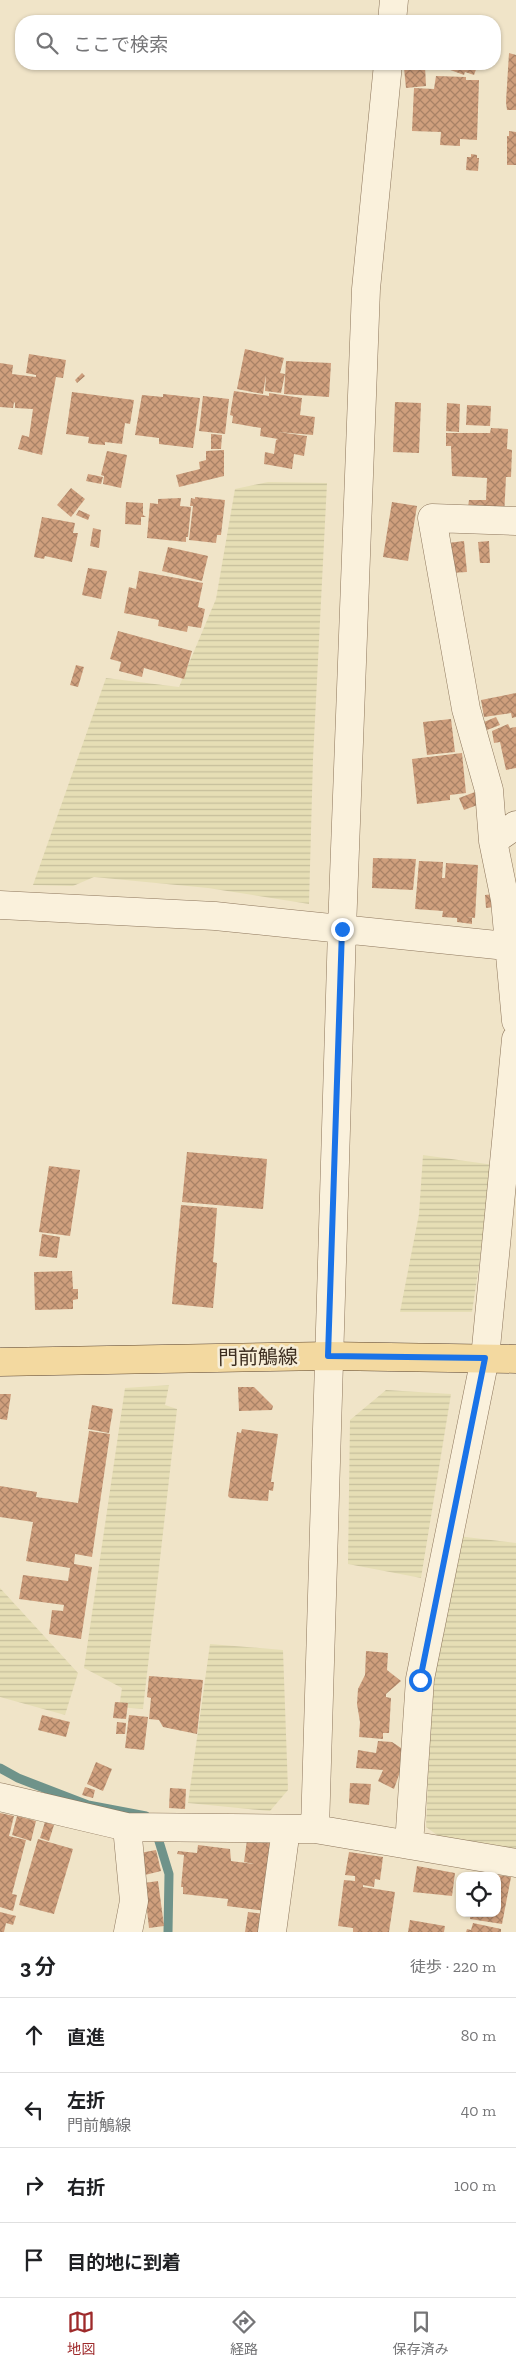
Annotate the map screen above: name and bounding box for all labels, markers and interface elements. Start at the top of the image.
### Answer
search box [15,15,501,70]
icon: search [33,29,61,57]
text: ここで検索 [73,33,168,56]
route end [331,918,354,941]
street label: 門前鵤線 [218,1344,298,1370]
route start [409,1669,432,1692]
map controls [456,1872,501,1917]
button: locate [456,1872,501,1917]
text: 3 分 [20,1954,56,1979]
text: 徒歩 · 220 m [410,1957,496,1976]
icon: ahead [20,2021,48,2049]
text: 直進 [67,2026,105,2049]
text: 80 m [461,2026,496,2045]
text: 左折 [67,2089,105,2112]
icon: left [20,2096,48,2124]
text: 40 m [461,2101,496,2120]
text: 門前鵤線 [67,2116,131,2135]
icon: right [20,2171,48,2199]
text: 右折 [67,2176,105,2199]
text: 100 m [454,2176,496,2195]
icon: arrive [20,2246,48,2274]
text: 目的地に到着 [67,2251,181,2274]
tab: 地図 [67,2308,95,2358]
tab: 経路 [230,2308,258,2358]
tab: 保存済み [393,2308,449,2358]

